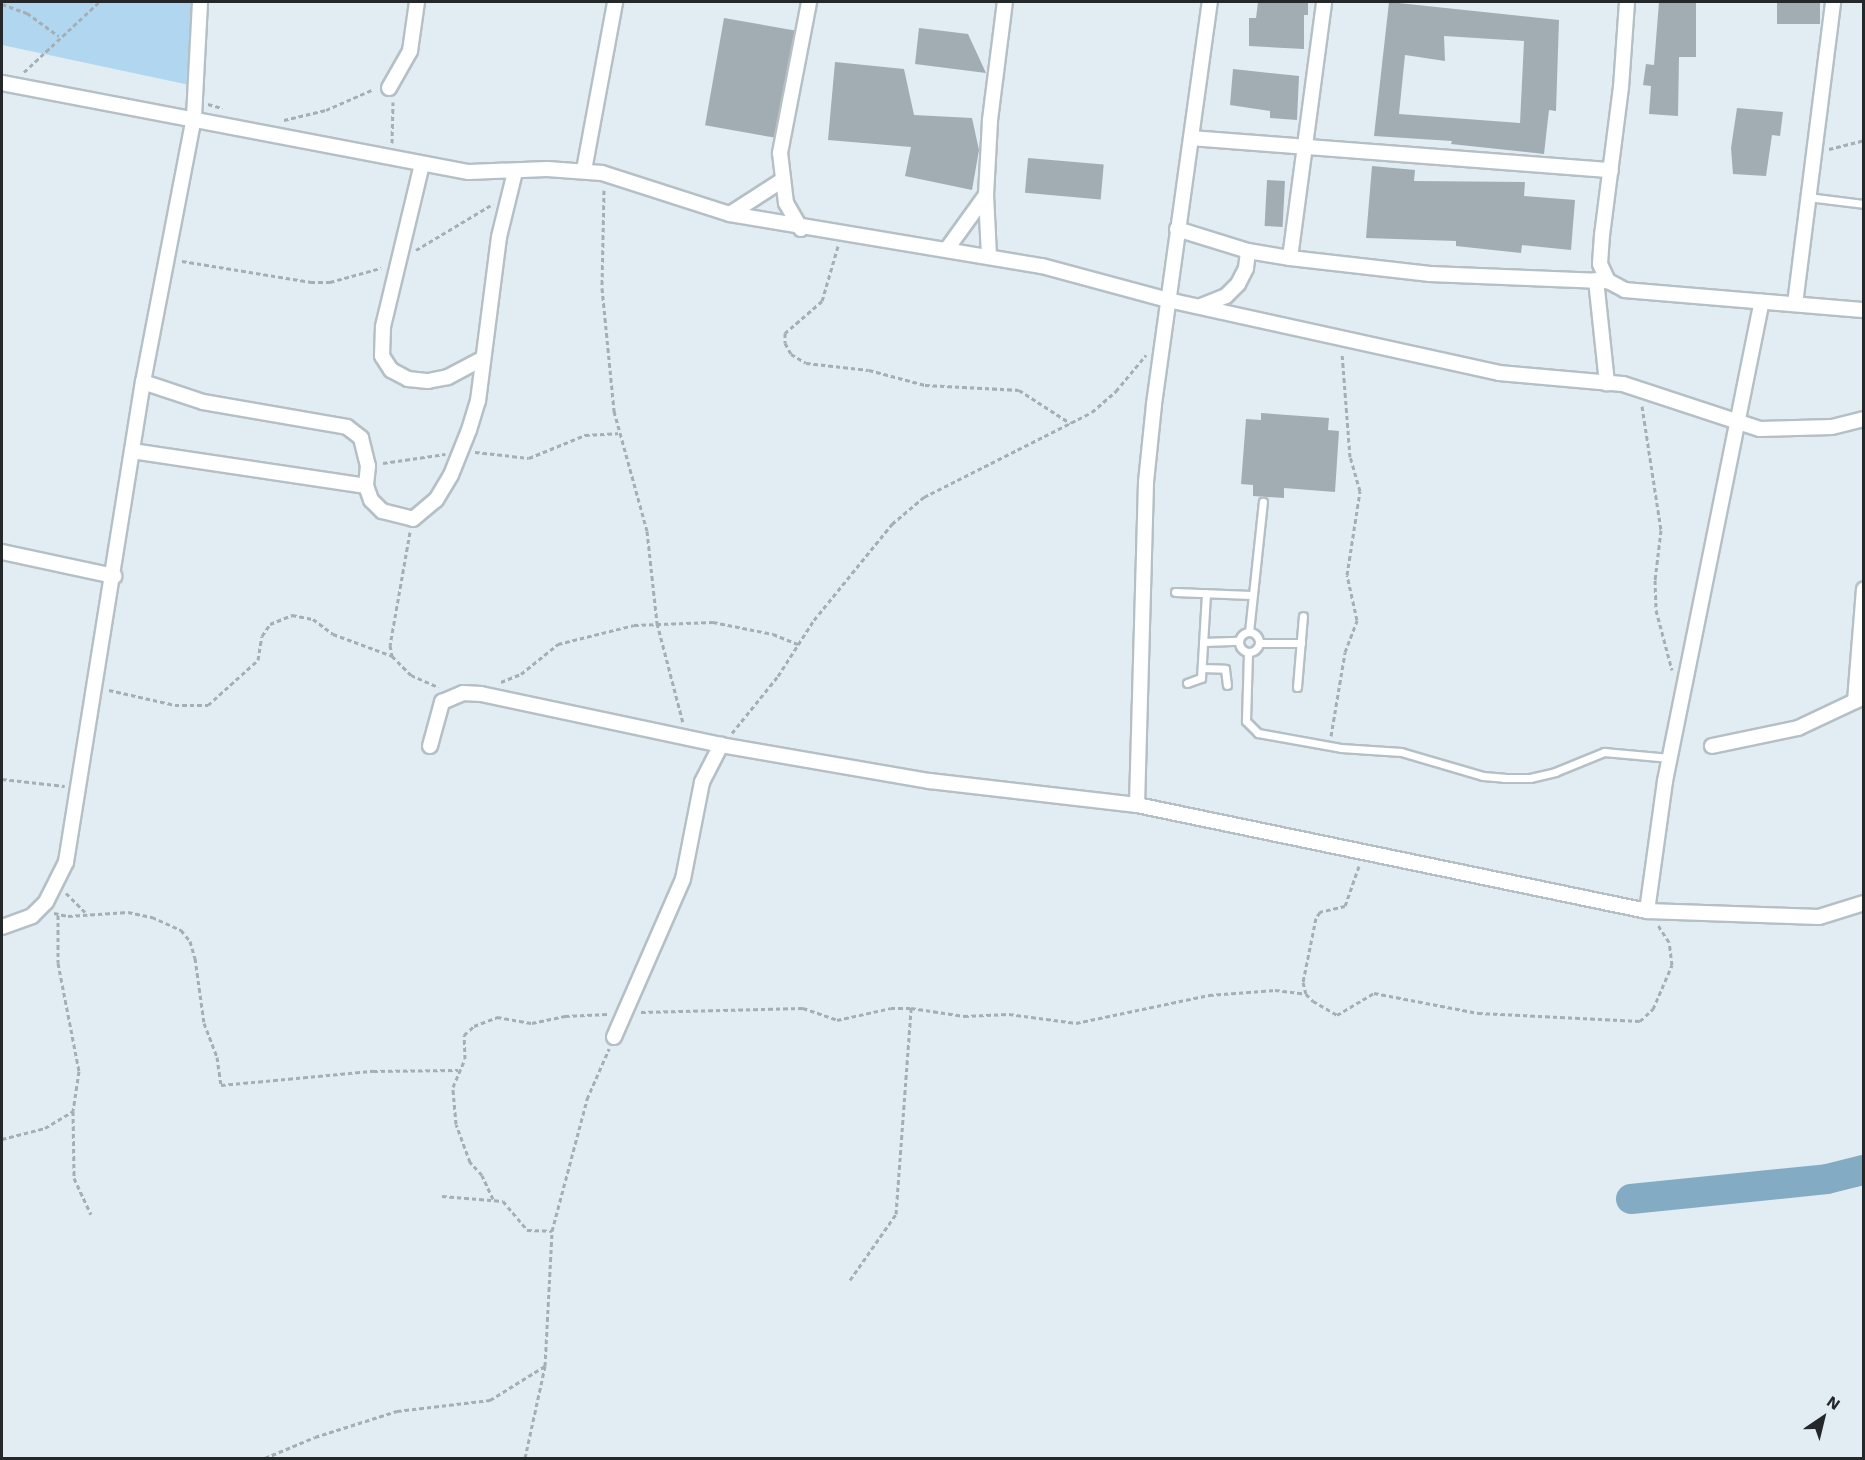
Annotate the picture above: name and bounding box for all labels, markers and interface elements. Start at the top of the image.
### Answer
north arrow [1793,1388,1853,1448]
text: N [1823,1392,1844,1414]

